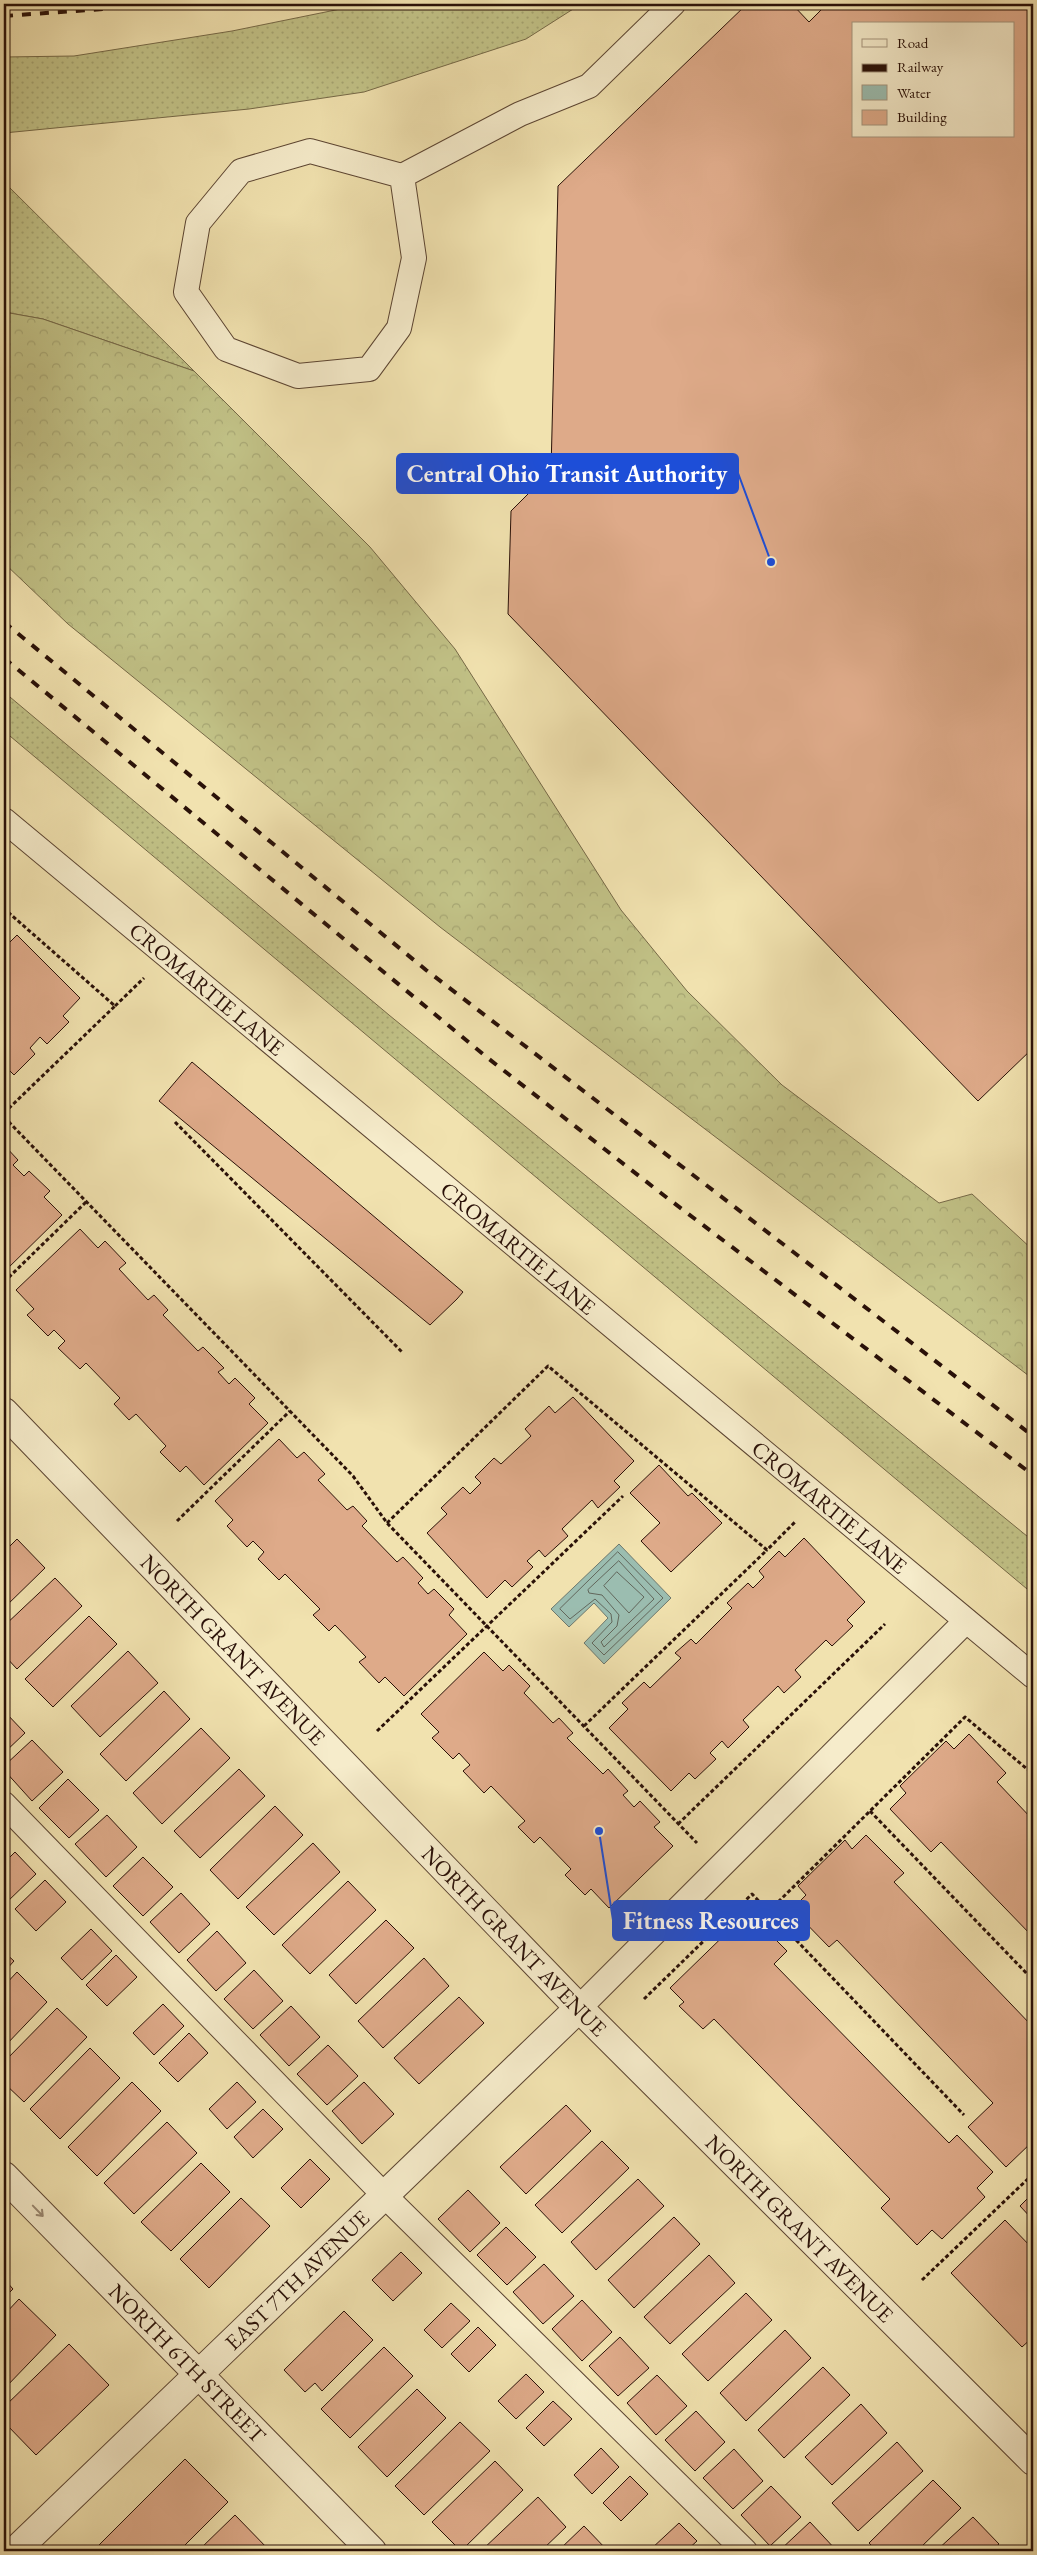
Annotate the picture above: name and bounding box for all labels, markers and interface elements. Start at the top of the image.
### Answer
legend [852,22,1014,138]
text: Road [897,33,929,52]
text: Railway [897,57,944,76]
text: Water [897,83,931,102]
text: Building [897,107,947,126]
callout: Central Ohio Transit Authority [397,454,738,493]
text: Central Ohio Transit Authority [407,458,728,490]
street label: CROMARTIE LANE [123,916,291,1062]
street label: CROMARTIE LANE [435,1175,602,1321]
street label: CROMARTIE LANE [746,1434,913,1580]
street label: NORTH GRANT AVENUE [134,1548,332,1751]
street label: NORTH GRANT AVENUE [415,1839,613,2042]
callout: Fitness Resources [613,1901,809,1940]
text: Fitness Resources [623,1905,799,1936]
street label: NORTH GRANT AVENUE [699,2128,900,2328]
street label: EAST 7TH AVENUE [218,2203,375,2356]
one-way arrow [32,2205,44,2217]
street label: NORTH 6TH STREET [103,2277,272,2449]

